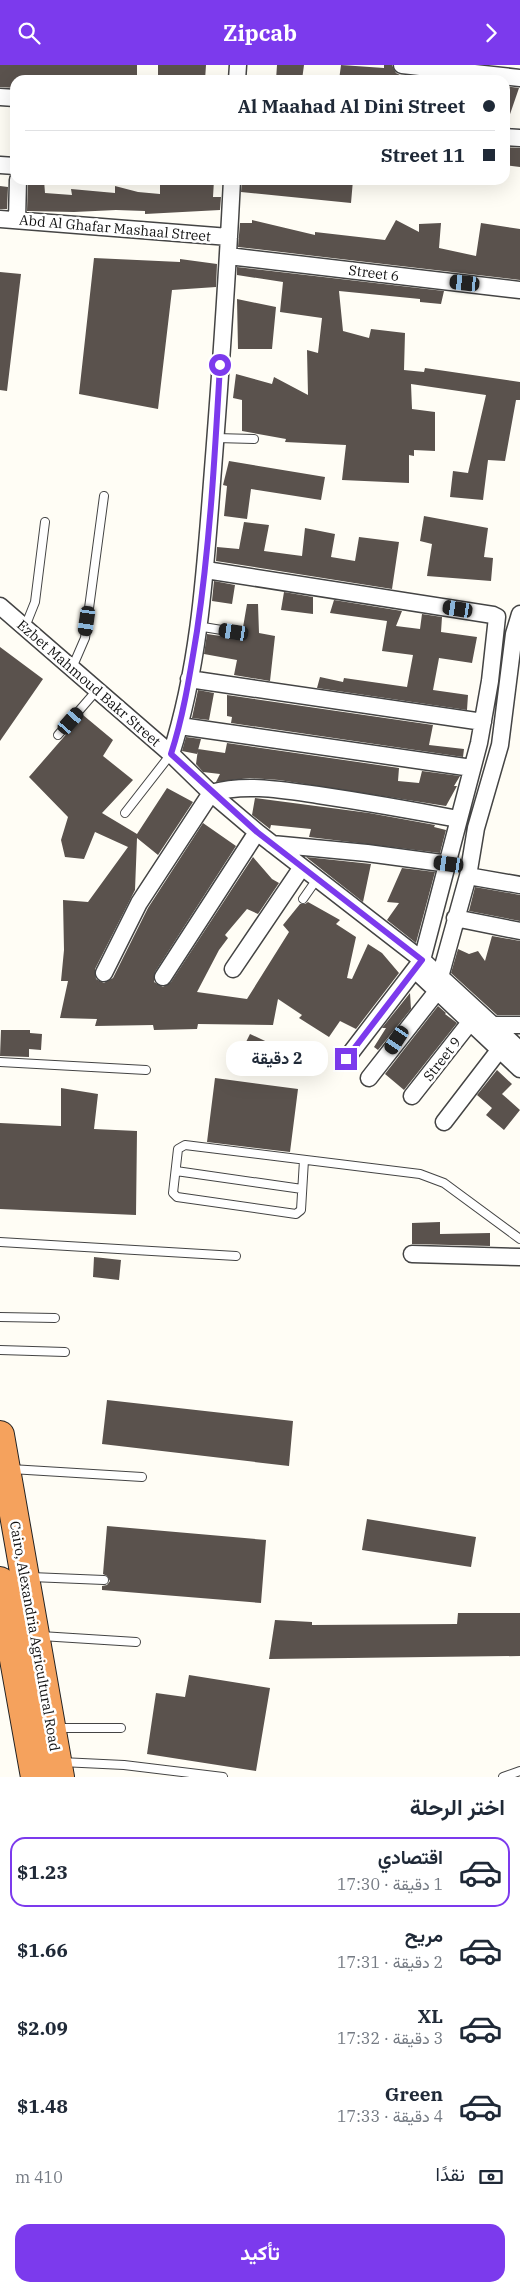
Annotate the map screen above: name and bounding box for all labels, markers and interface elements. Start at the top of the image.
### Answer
text: Zipcab [223,18,297,47]
icon: search [15,19,43,47]
icon: forward [477,19,505,47]
text: Al Maahad Al Dini Street [238,94,465,118]
text: Street 11 [381,143,465,167]
street label: Abd Al Ghafar Mashaal Street [18,211,212,245]
street label: Street 6 [348,261,400,285]
car [449,274,480,292]
route start [209,354,231,376]
car [442,599,473,619]
car [77,605,96,637]
street label: Ezbet Mahmoud Bakr Street [13,616,165,750]
car [218,622,249,642]
car [55,705,86,737]
car [433,854,464,874]
car [382,1023,411,1057]
street label: Street 9 [419,1033,465,1085]
callout: 2 دقيقة [226,1041,328,1077]
text: 2 دقيقة [251,1048,303,1068]
route end [335,1048,357,1070]
street label: Cairo, Alexandria Agricultural Road [6,1520,64,1753]
text: اختر الرحلة [410,1792,505,1821]
text: اقتصادي [378,1845,443,1869]
icon: car [458,1850,503,1895]
text: $1.23 [17,1860,68,1884]
text: 1 دقيقة · 17:30 [337,1874,443,1894]
text: مريح [405,1923,443,1947]
icon: car [458,1928,503,1973]
text: $1.66 [17,1938,68,1962]
text: 2 دقيقة · 17:31 [337,1952,443,1972]
text: XL [417,2004,443,2028]
icon: car [458,2006,503,2051]
text: $2.09 [17,2016,68,2040]
text: 3 دقيقة · 17:32 [337,2028,443,2048]
text: Green [385,2082,443,2106]
icon: car [458,2084,503,2129]
text: $1.48 [17,2094,68,2118]
text: 4 دقيقة · 17:33 [337,2106,443,2126]
text: نقدًا [436,2162,465,2186]
icon: cash [477,2163,505,2191]
text: 410 m [15,2167,63,2187]
button: تأكيد [15,2224,505,2282]

